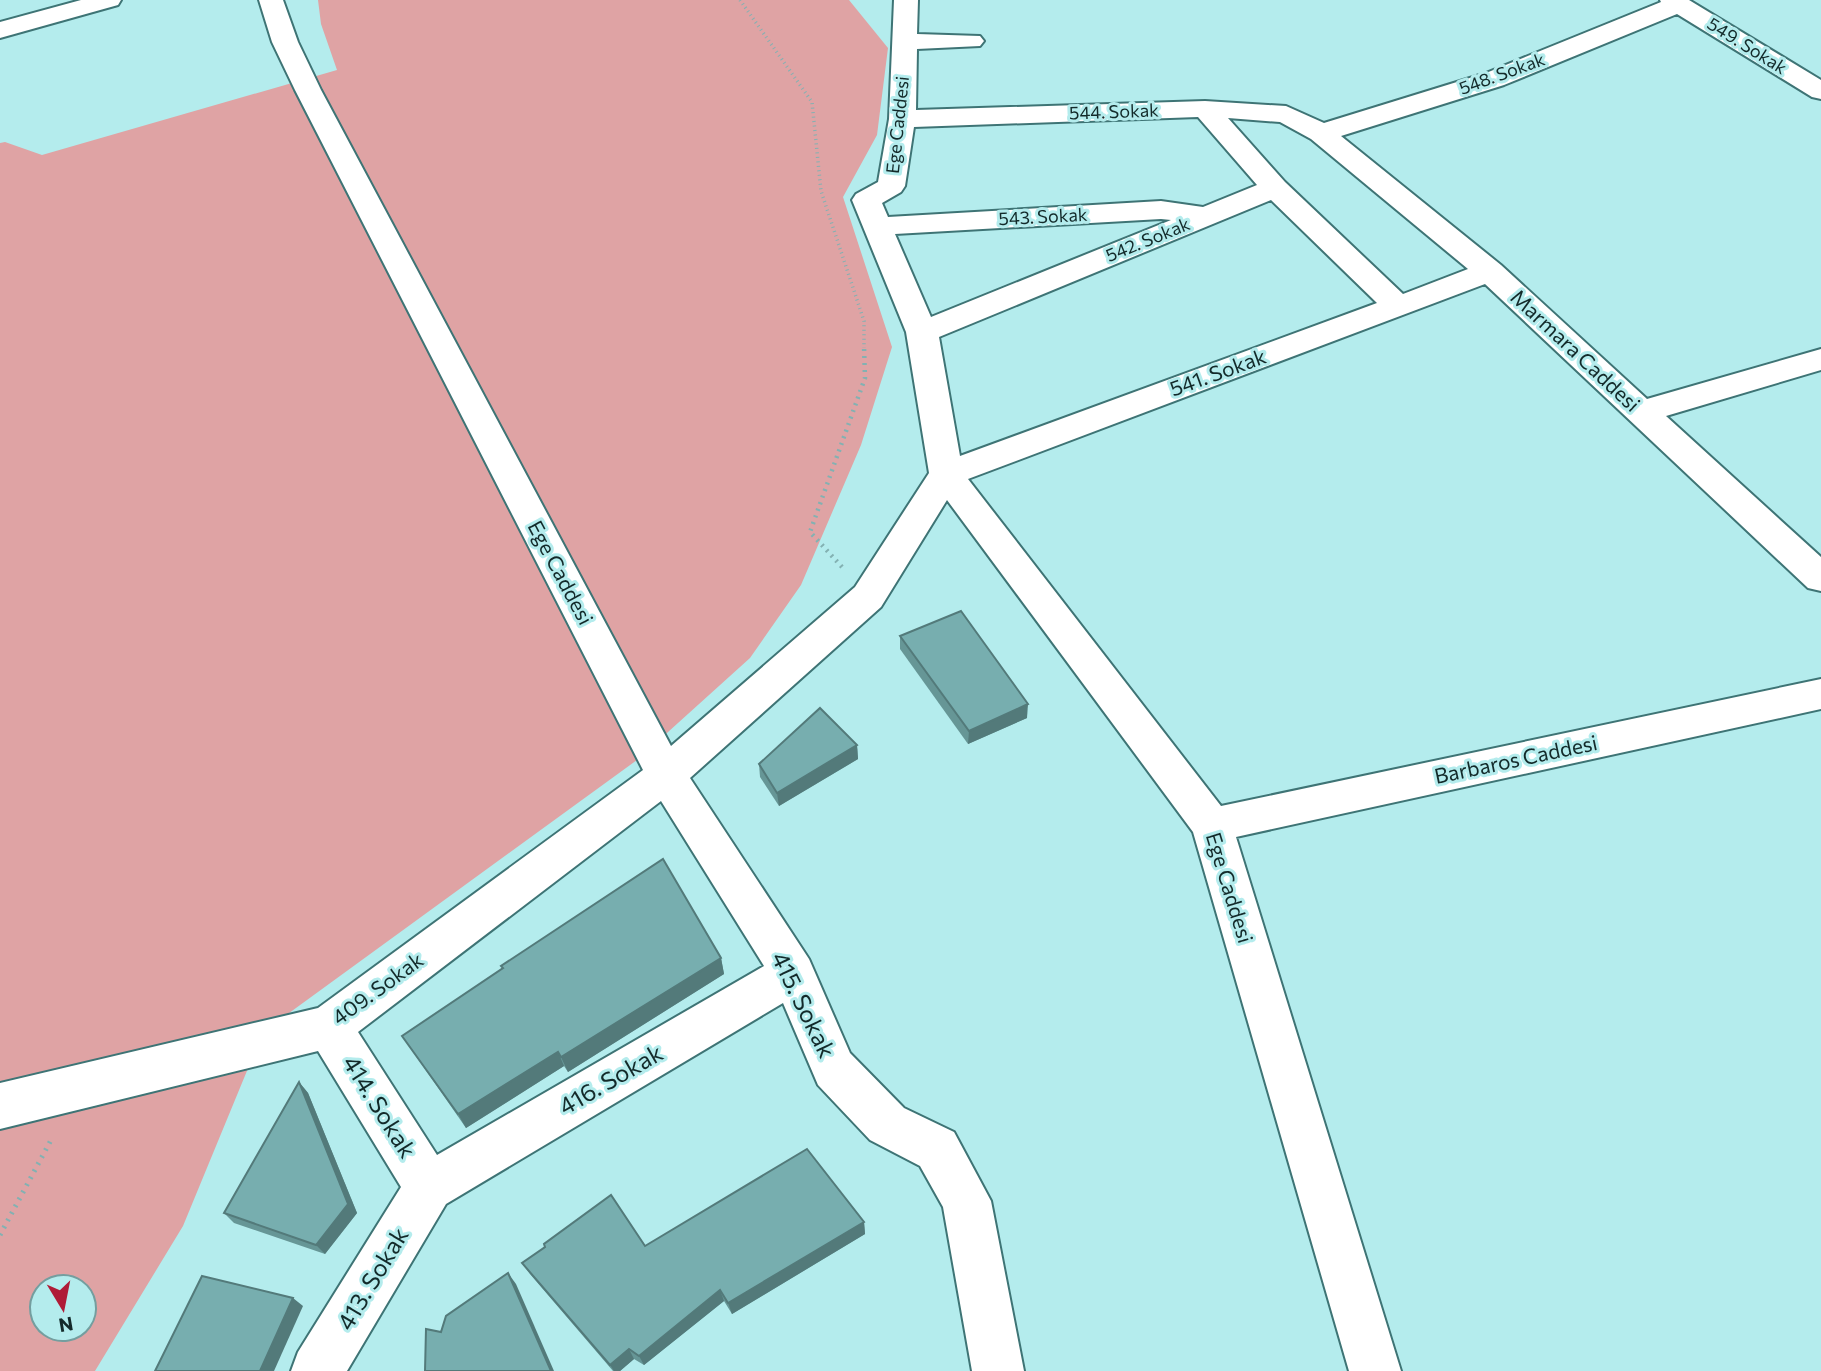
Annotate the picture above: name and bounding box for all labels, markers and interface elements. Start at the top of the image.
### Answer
street label: 549. Sokak [1704,12,1792,78]
street label: 548. Sokak [1456,47,1548,99]
street label: Ege Caddesi [881,75,913,175]
street label: 544. Sokak [1069,98,1159,124]
street label: 543. Sokak [998,203,1088,229]
street label: 542. Sokak [1102,212,1193,266]
street label: Marmara Caddesi [1506,284,1646,416]
street label: 541. Sokak [1166,343,1269,401]
street label: Ege Caddesi [523,516,599,629]
street label: Barbaros Caddesi [1432,729,1599,788]
street label: Ege Caddesi [1202,829,1259,946]
street label: 409. Sokak [327,946,427,1029]
street label: 415. Sokak [766,947,842,1062]
street label: 416. Sokak [553,1037,667,1120]
street label: 414. Sokak [337,1050,423,1163]
street label: 413. Sokak [330,1222,414,1335]
north arrow [28,1273,98,1343]
text: N [57,1313,75,1338]

